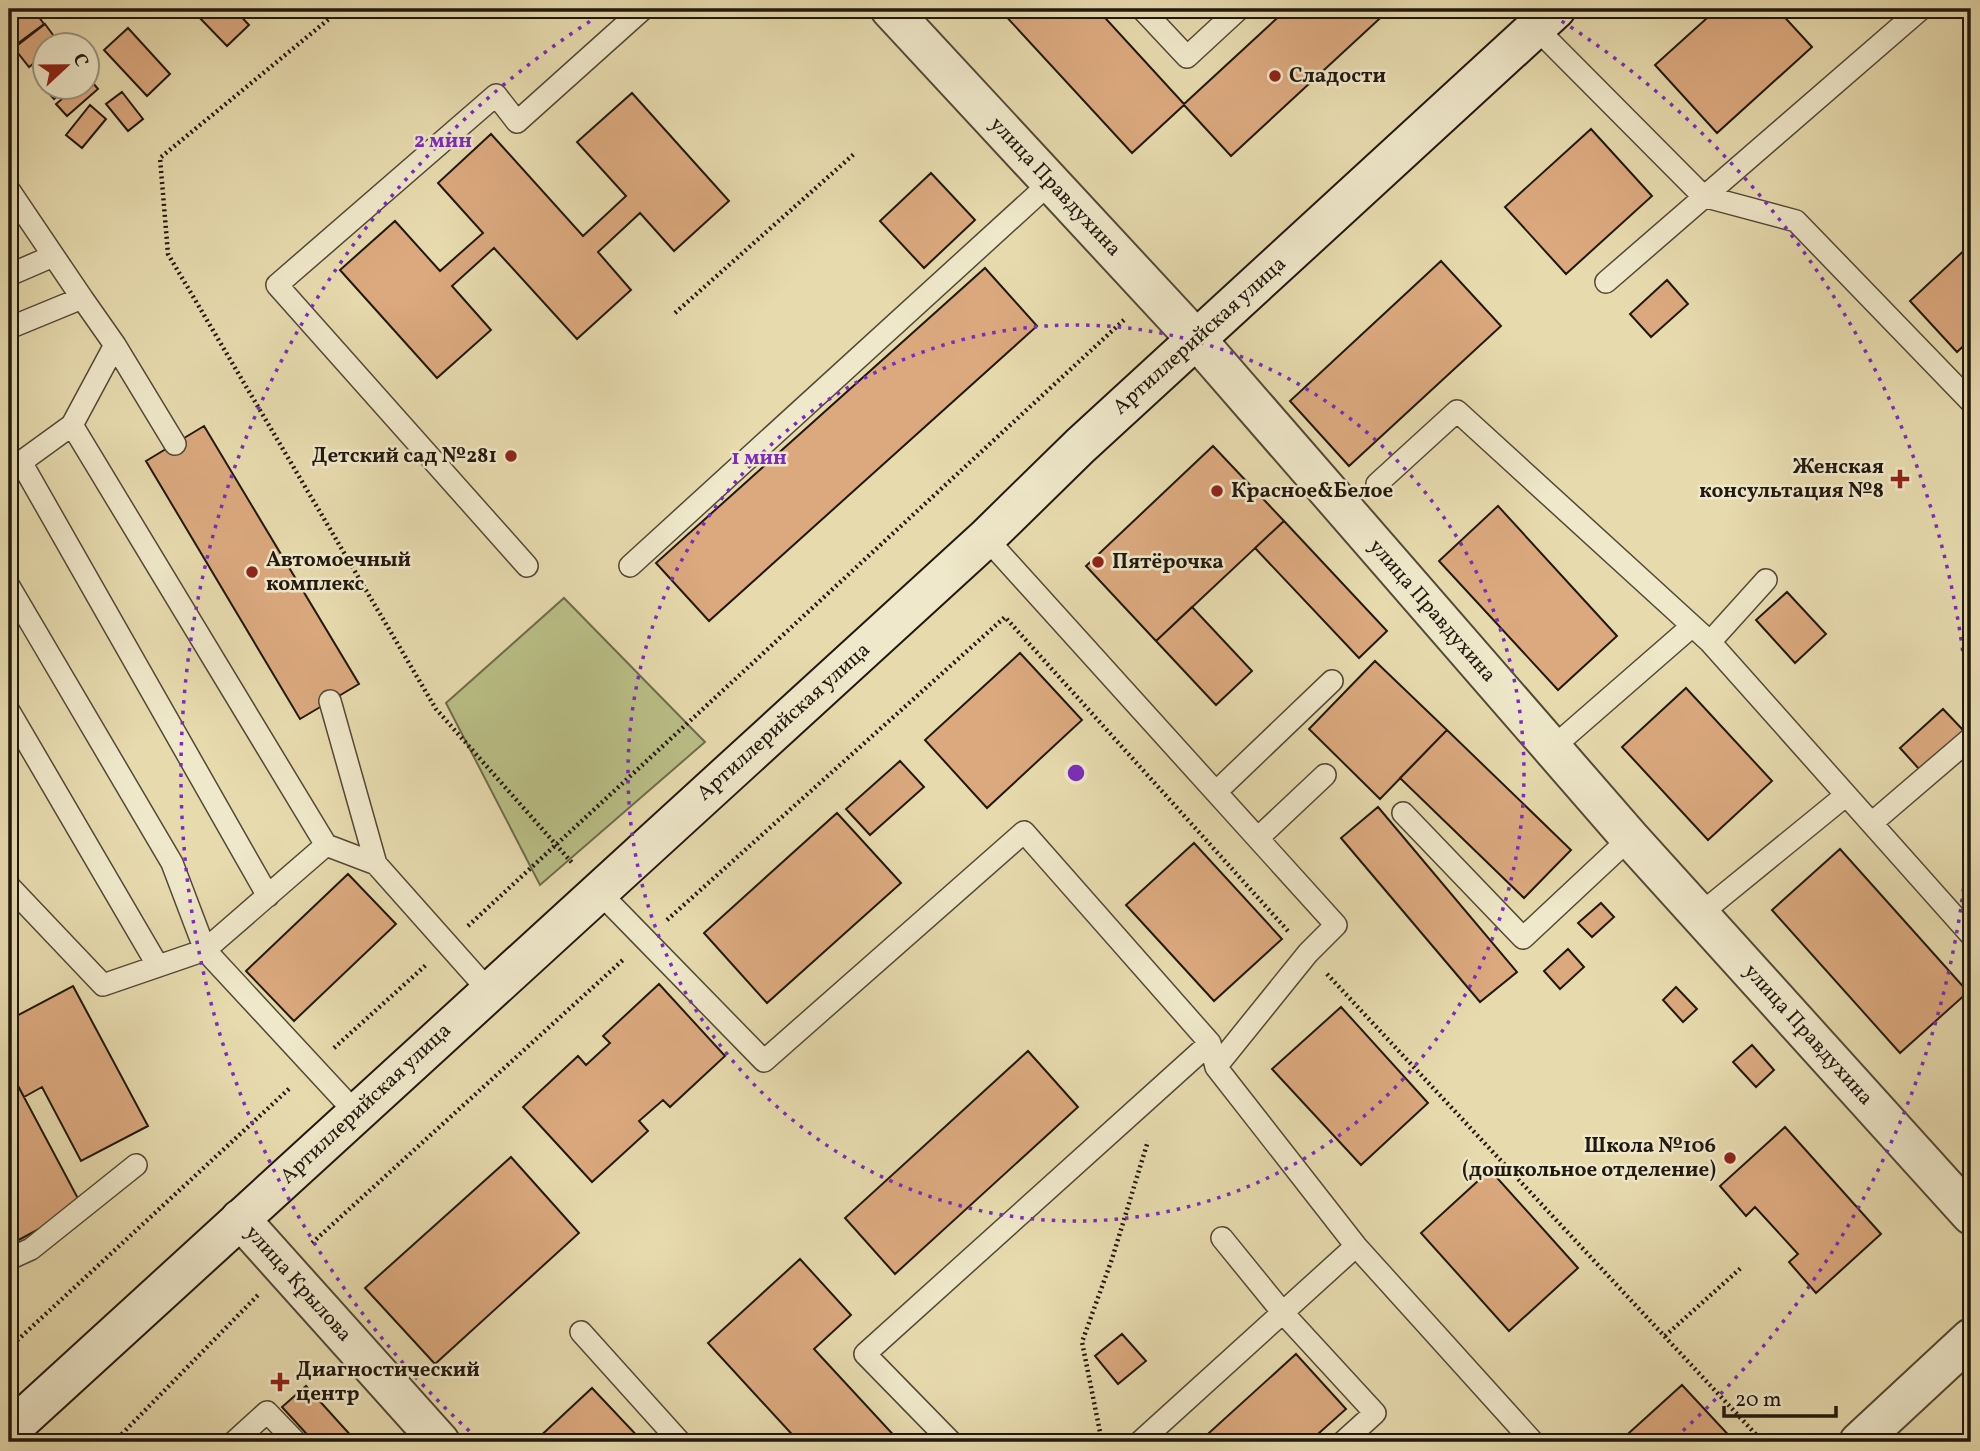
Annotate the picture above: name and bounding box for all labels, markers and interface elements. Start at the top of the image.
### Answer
north arrow [32,32,102,102]
text: С [66,50,94,71]
place label: Сладости [1289,62,1386,91]
marker: Сладости [1267,68,1283,84]
street label: улица Правдухина [983,111,1127,263]
text: 2 мин [414,127,472,156]
street label: Артиллерийская улица [1107,250,1293,422]
place label: Детский сад №281 [312,442,497,471]
text: 1 мин [731,444,787,473]
marker: Детский сад №281 [503,448,519,464]
place label: Женская консультация №8 [1699,453,1884,506]
marker: Женская консультация №8 [1890,469,1910,489]
place label: Красное&Белое [1231,477,1393,506]
marker: Красное&Белое [1209,483,1225,499]
street label: улица Правдухина [1362,533,1502,689]
place label: Автомоечный комплекс [266,546,411,599]
place label: Пятёрочка [1112,548,1224,577]
marker: Пятёрочка [1090,554,1106,570]
marker: Автомоечный комплекс [244,564,260,580]
street label: Артиллерийская улица [691,636,877,808]
centre of rings [1064,761,1088,785]
street label: улица Правдухина [1737,958,1879,1112]
street label: Артиллерийская улица [274,1017,458,1191]
place label: Школа №106 (дошкольное отделение) [1462,1132,1716,1185]
marker: Школа №106 (дошкольное отделение) [1722,1150,1738,1166]
street label: улица Крылова [238,1219,358,1349]
place label: Диагностический центр [296,1356,480,1409]
marker: Диагностический центр [270,1372,290,1392]
scale bar [1724,1374,1836,1418]
text: 20 m [1735,1386,1781,1415]

